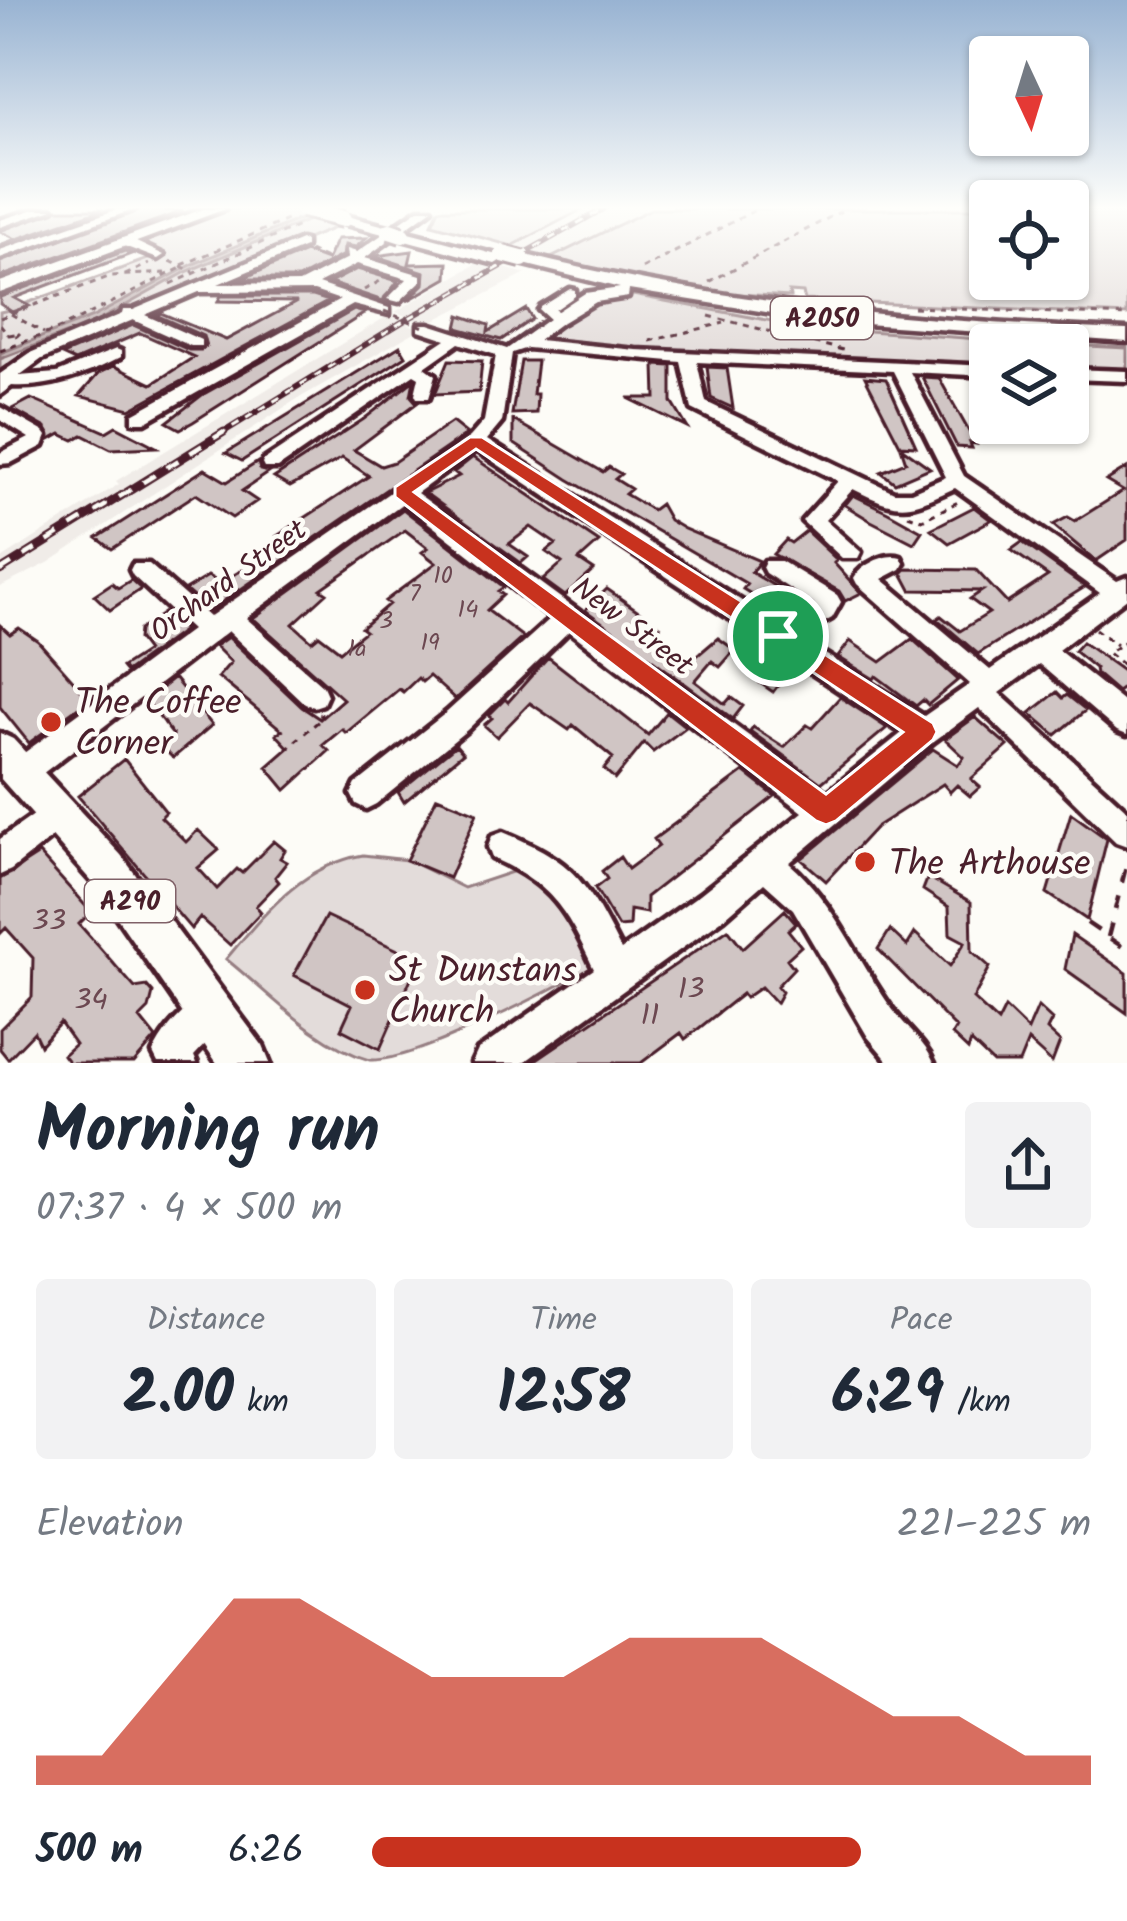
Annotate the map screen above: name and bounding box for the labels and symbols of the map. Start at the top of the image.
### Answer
north arrow [969,36,1089,156]
road number: A2050 [771,297,873,339]
street label: Orchard Street [140,508,318,655]
house number: 10 [433,557,453,596]
street label: New Street [561,566,703,690]
house number: 7 [409,575,421,614]
pin [727,585,829,687]
house number: 14 [458,591,478,630]
house number: 3 [379,602,393,641]
house number: 19 [420,624,440,663]
house number: 1a [348,630,366,669]
place label: The Coffee Corner [75,676,242,774]
marker: The Coffee Corner [38,709,64,735]
place label: The Arthouse [889,837,1090,894]
marker: The Arthouse [852,849,878,875]
road number: A290 [85,880,175,922]
house number: 33 [32,898,66,946]
place label: St Dunstans Church [389,944,577,1042]
house number: 13 [678,966,704,1014]
house number: 34 [74,977,108,1025]
marker: St Dunstans Church [352,977,378,1003]
house number: 11 [641,992,659,1040]

